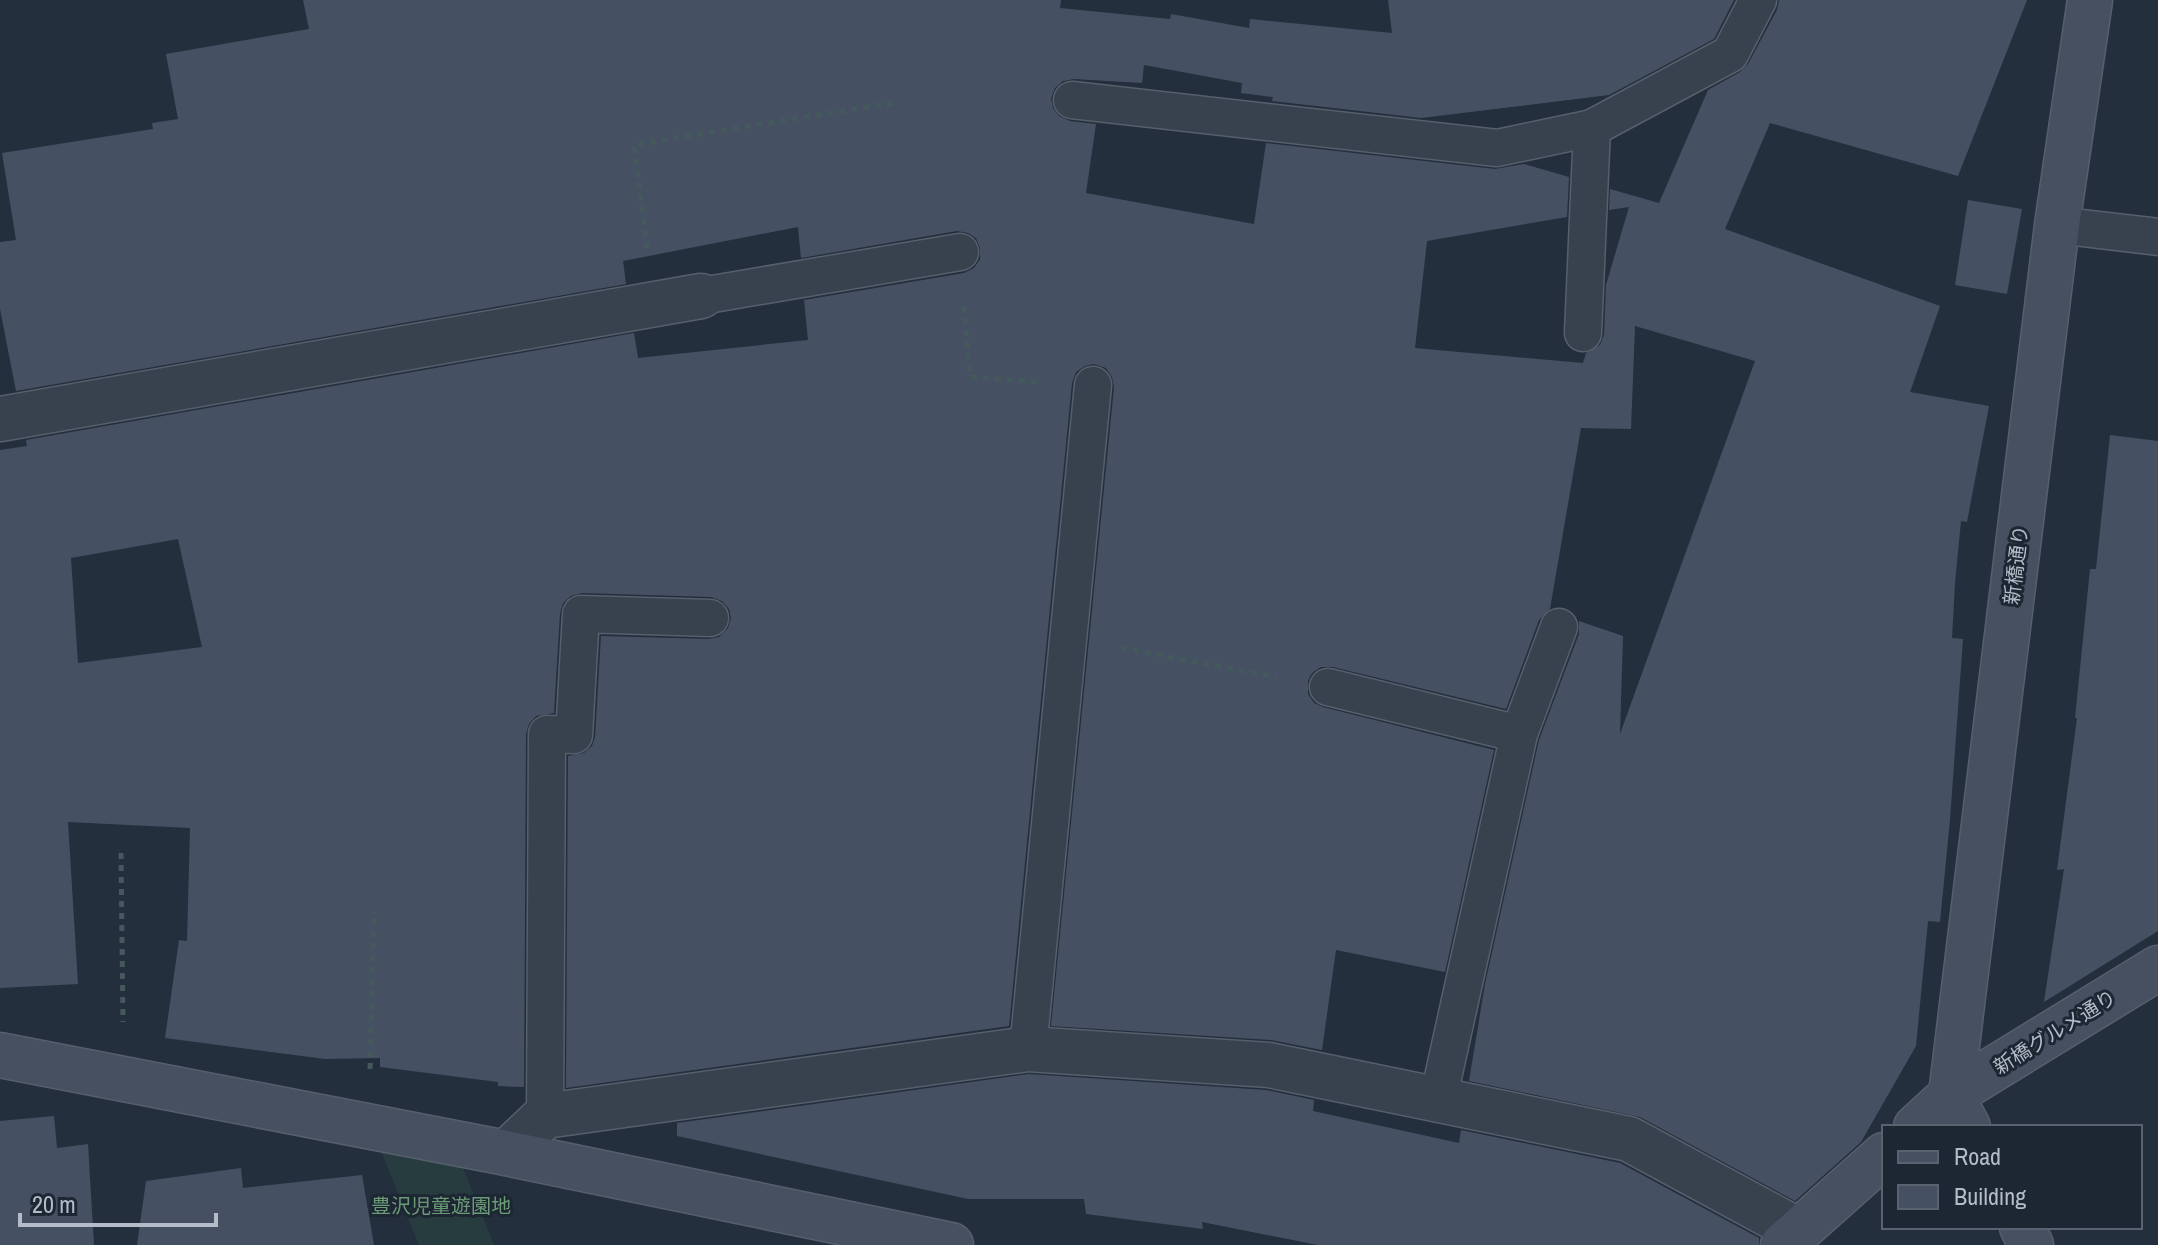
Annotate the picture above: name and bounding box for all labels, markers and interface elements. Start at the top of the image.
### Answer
street label: 新橋通り [1997,524,2034,606]
street label: 新橋グルメ通り [1988,983,2121,1080]
legend [1882,1125,2142,1229]
text: Road [1954,1140,2001,1172]
scale bar [20,1177,216,1227]
text: Building [1954,1180,2026,1212]
text: 20 m [32,1188,76,1220]
park label: 豊沢児童遊園地 [371,1192,511,1219]

